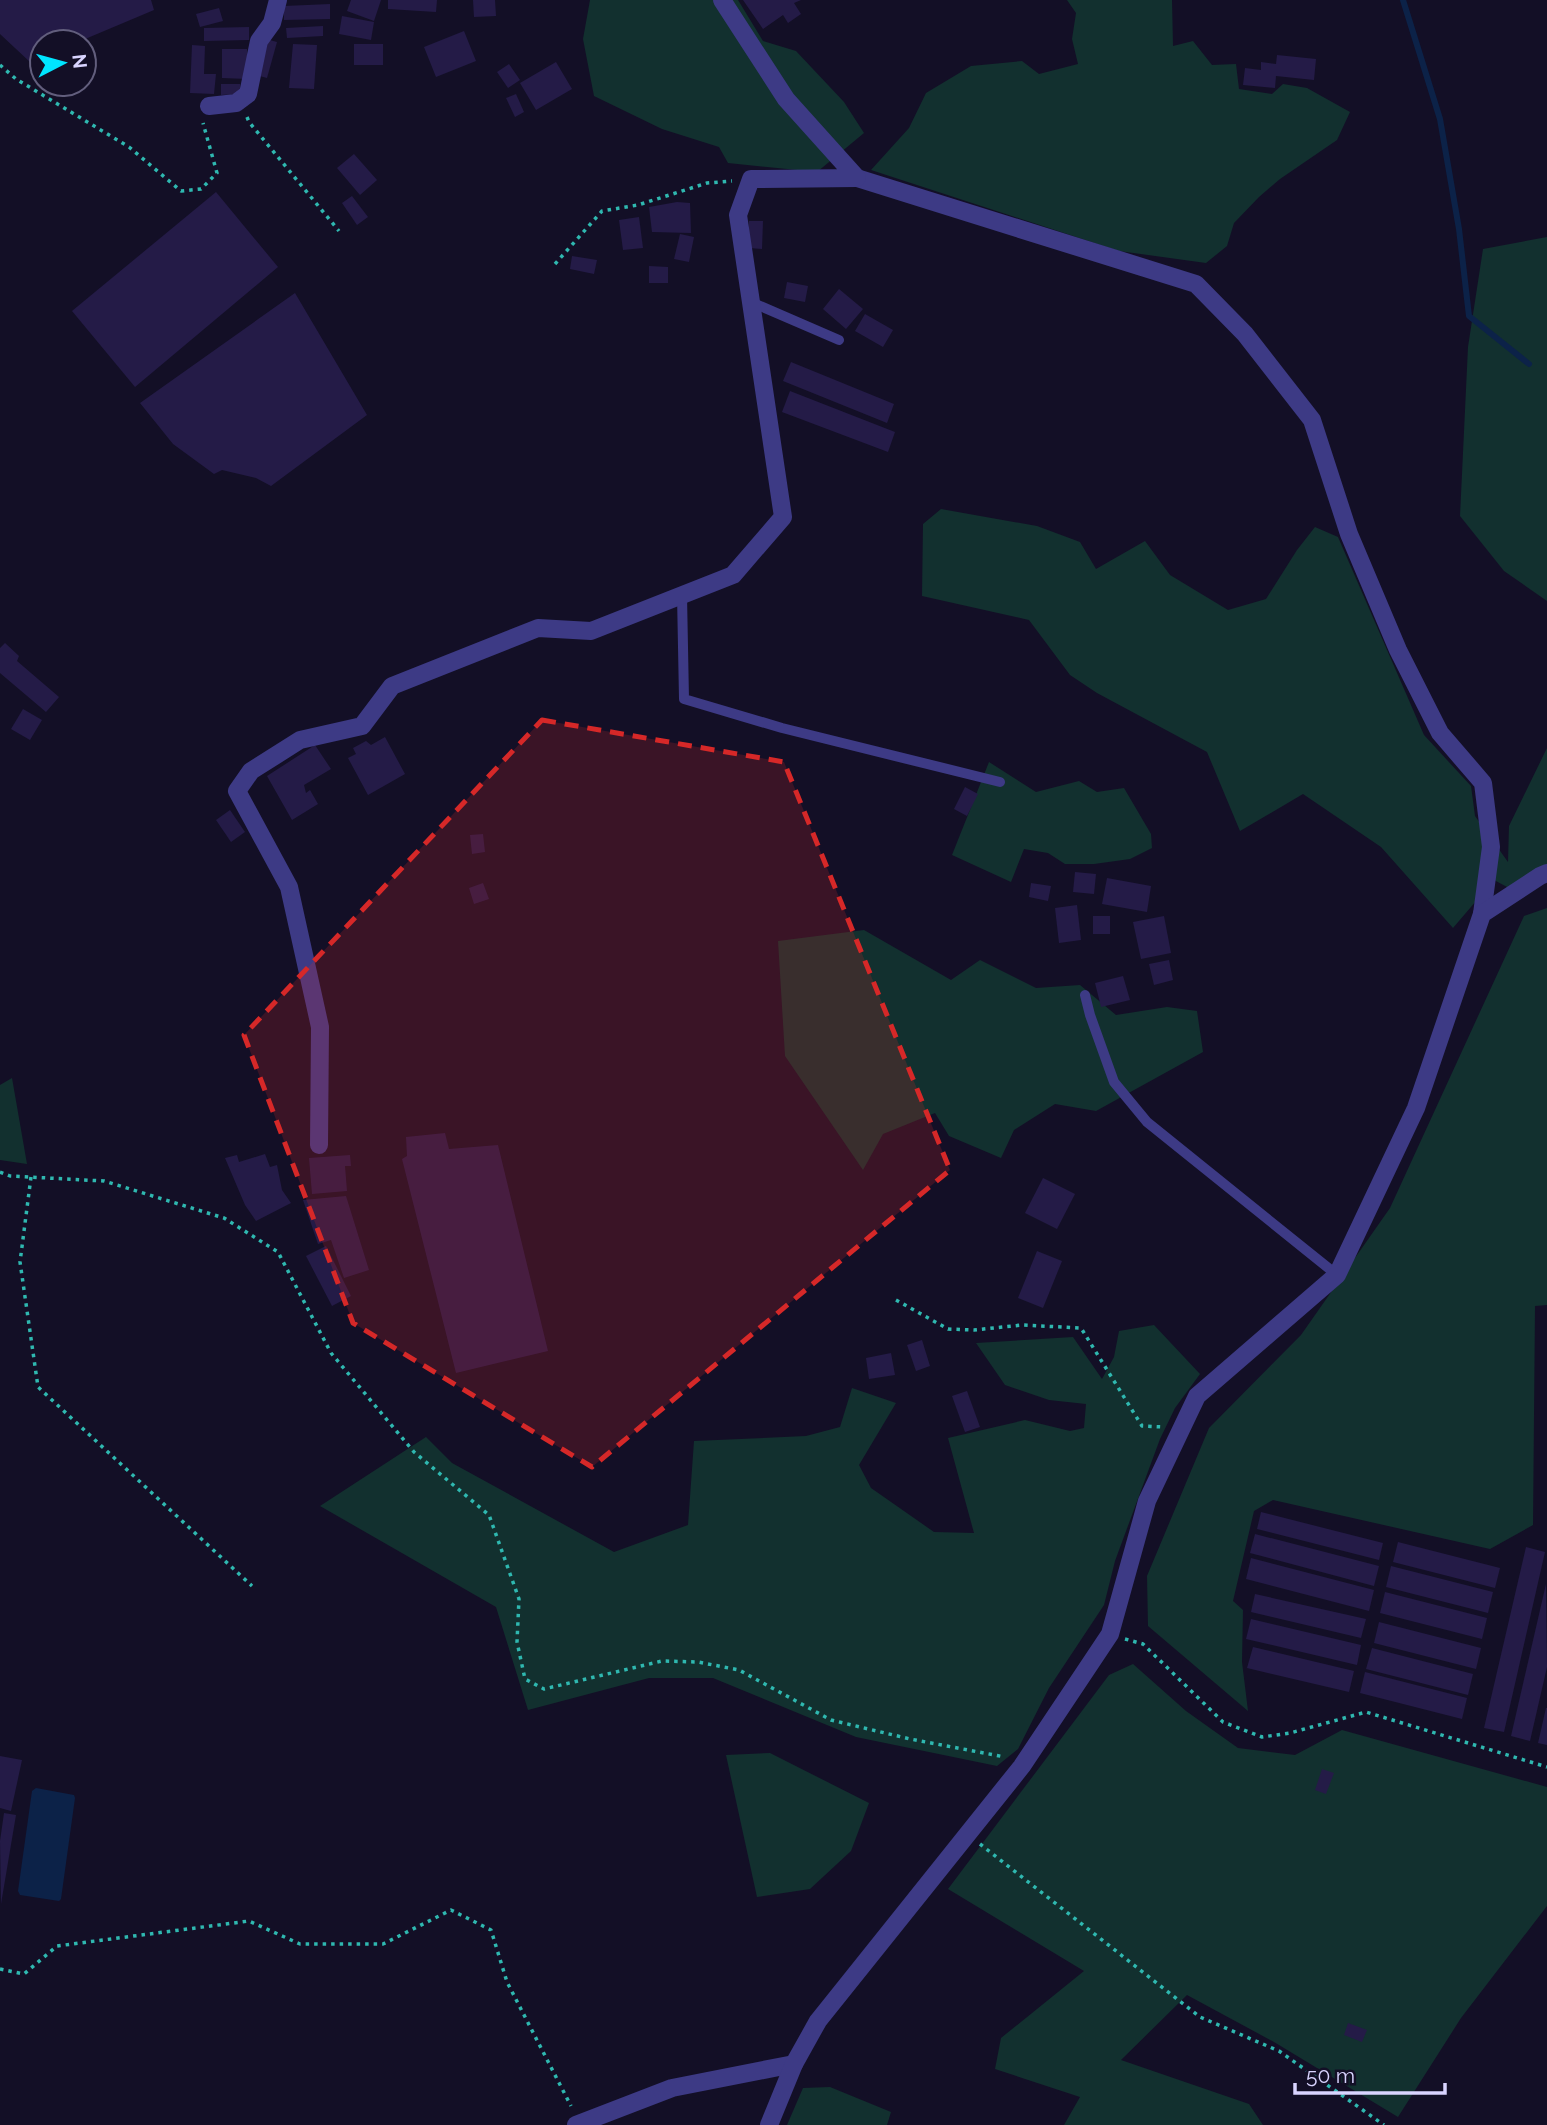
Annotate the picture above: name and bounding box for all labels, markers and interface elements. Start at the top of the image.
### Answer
north arrow [28,28,98,98]
text: N [68,53,92,70]
scale bar [1295,2052,1446,2096]
text: 50 m [1306,2063,1355,2088]

